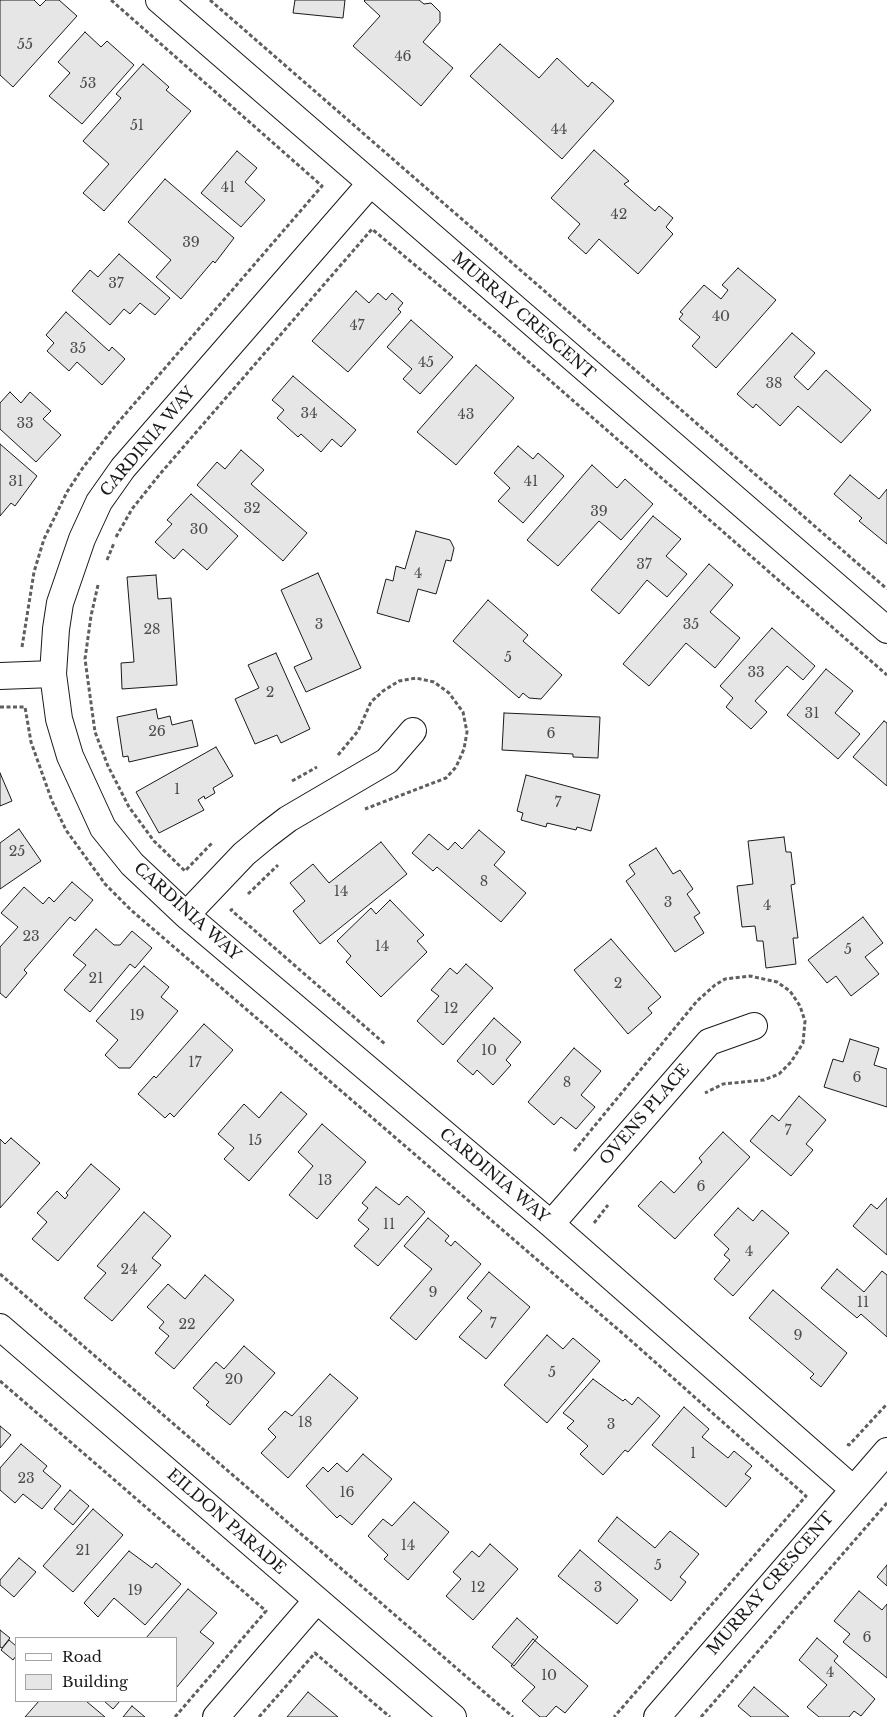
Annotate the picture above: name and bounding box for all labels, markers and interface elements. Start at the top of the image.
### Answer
house number: 55 [17,37,33,53]
house number: 46 [394,49,412,65]
house number: 53 [80,76,96,92]
house number: 51 [130,118,144,134]
house number: 44 [551,122,567,138]
house number: 41 [221,180,235,196]
house number: 42 [611,207,627,223]
house number: 39 [182,235,200,251]
street label: MURRAY CRESCENT [448,249,598,383]
house number: 37 [108,276,124,292]
house number: 40 [712,309,730,325]
house number: 47 [349,318,365,334]
house number: 35 [70,341,86,357]
house number: 45 [418,355,434,371]
house number: 38 [765,376,783,392]
street label: CARDINIA WAY [97,383,199,501]
house number: 34 [301,406,317,422]
house number: 43 [458,407,474,423]
house number: 33 [16,416,34,432]
house number: 31 [9,474,23,490]
house number: 41 [524,474,538,490]
house number: 32 [243,501,261,517]
house number: 39 [590,504,608,520]
house number: 30 [190,522,208,538]
house number: 37 [636,557,652,573]
house number: 4 [414,566,422,582]
house number: 3 [315,617,323,633]
house number: 35 [683,617,699,633]
house number: 28 [143,622,161,638]
house number: 5 [504,650,512,666]
house number: 33 [747,665,765,681]
house number: 2 [266,685,274,701]
house number: 31 [805,706,819,722]
house number: 26 [148,724,166,740]
house number: 6 [546,726,556,742]
house number: 1 [174,782,180,798]
house number: 7 [554,795,562,811]
house number: 25 [9,844,25,860]
street label: CARDINIA WAY [130,859,244,965]
house number: 8 [480,874,488,890]
house number: 14 [334,884,348,900]
house number: 3 [664,895,672,911]
house number: 4 [763,898,771,914]
house number: 23 [22,929,40,945]
house number: 14 [375,939,389,955]
house number: 5 [844,942,852,958]
house number: 21 [89,971,103,987]
house number: 2 [614,976,622,992]
house number: 12 [444,1001,458,1017]
house number: 19 [129,1008,145,1024]
house number: 10 [481,1043,497,1059]
house number: 17 [188,1055,202,1071]
street label: OVENS PLACE [596,1061,694,1169]
house number: 6 [852,1070,862,1086]
house number: 8 [563,1075,571,1091]
house number: 7 [784,1123,792,1139]
street label: CARDINIA WAY [435,1125,553,1227]
house number: 15 [248,1133,262,1149]
house number: 13 [318,1173,332,1189]
house number: 6 [696,1179,706,1195]
house number: 11 [383,1217,395,1233]
house number: 4 [745,1244,753,1260]
house number: 24 [121,1262,137,1278]
house number: 9 [428,1285,438,1301]
house number: 11 [857,1295,869,1311]
house number: 7 [489,1316,497,1332]
house number: 22 [178,1317,196,1333]
house number: 9 [793,1328,803,1344]
house number: 5 [548,1365,556,1381]
house number: 20 [225,1372,243,1388]
house number: 18 [298,1415,312,1431]
house number: 3 [607,1417,615,1433]
house number: 1 [690,1446,696,1462]
street label: EILDON PARADE [163,1465,289,1579]
house number: 23 [17,1471,35,1487]
house number: 16 [339,1485,355,1501]
street label: MURRAY CRESCENT [704,1509,838,1659]
house number: 14 [401,1538,415,1554]
house number: 21 [76,1543,90,1559]
house number: 5 [654,1558,662,1574]
house number: 12 [471,1580,485,1596]
house number: 3 [594,1580,602,1596]
house number: 19 [127,1583,143,1599]
house number: 6 [862,1630,872,1646]
legend [15,1637,178,1702]
text: Road [62,1647,102,1666]
house number: 4 [826,1665,834,1681]
house number: 10 [541,1668,557,1684]
text: Building [62,1672,128,1691]

